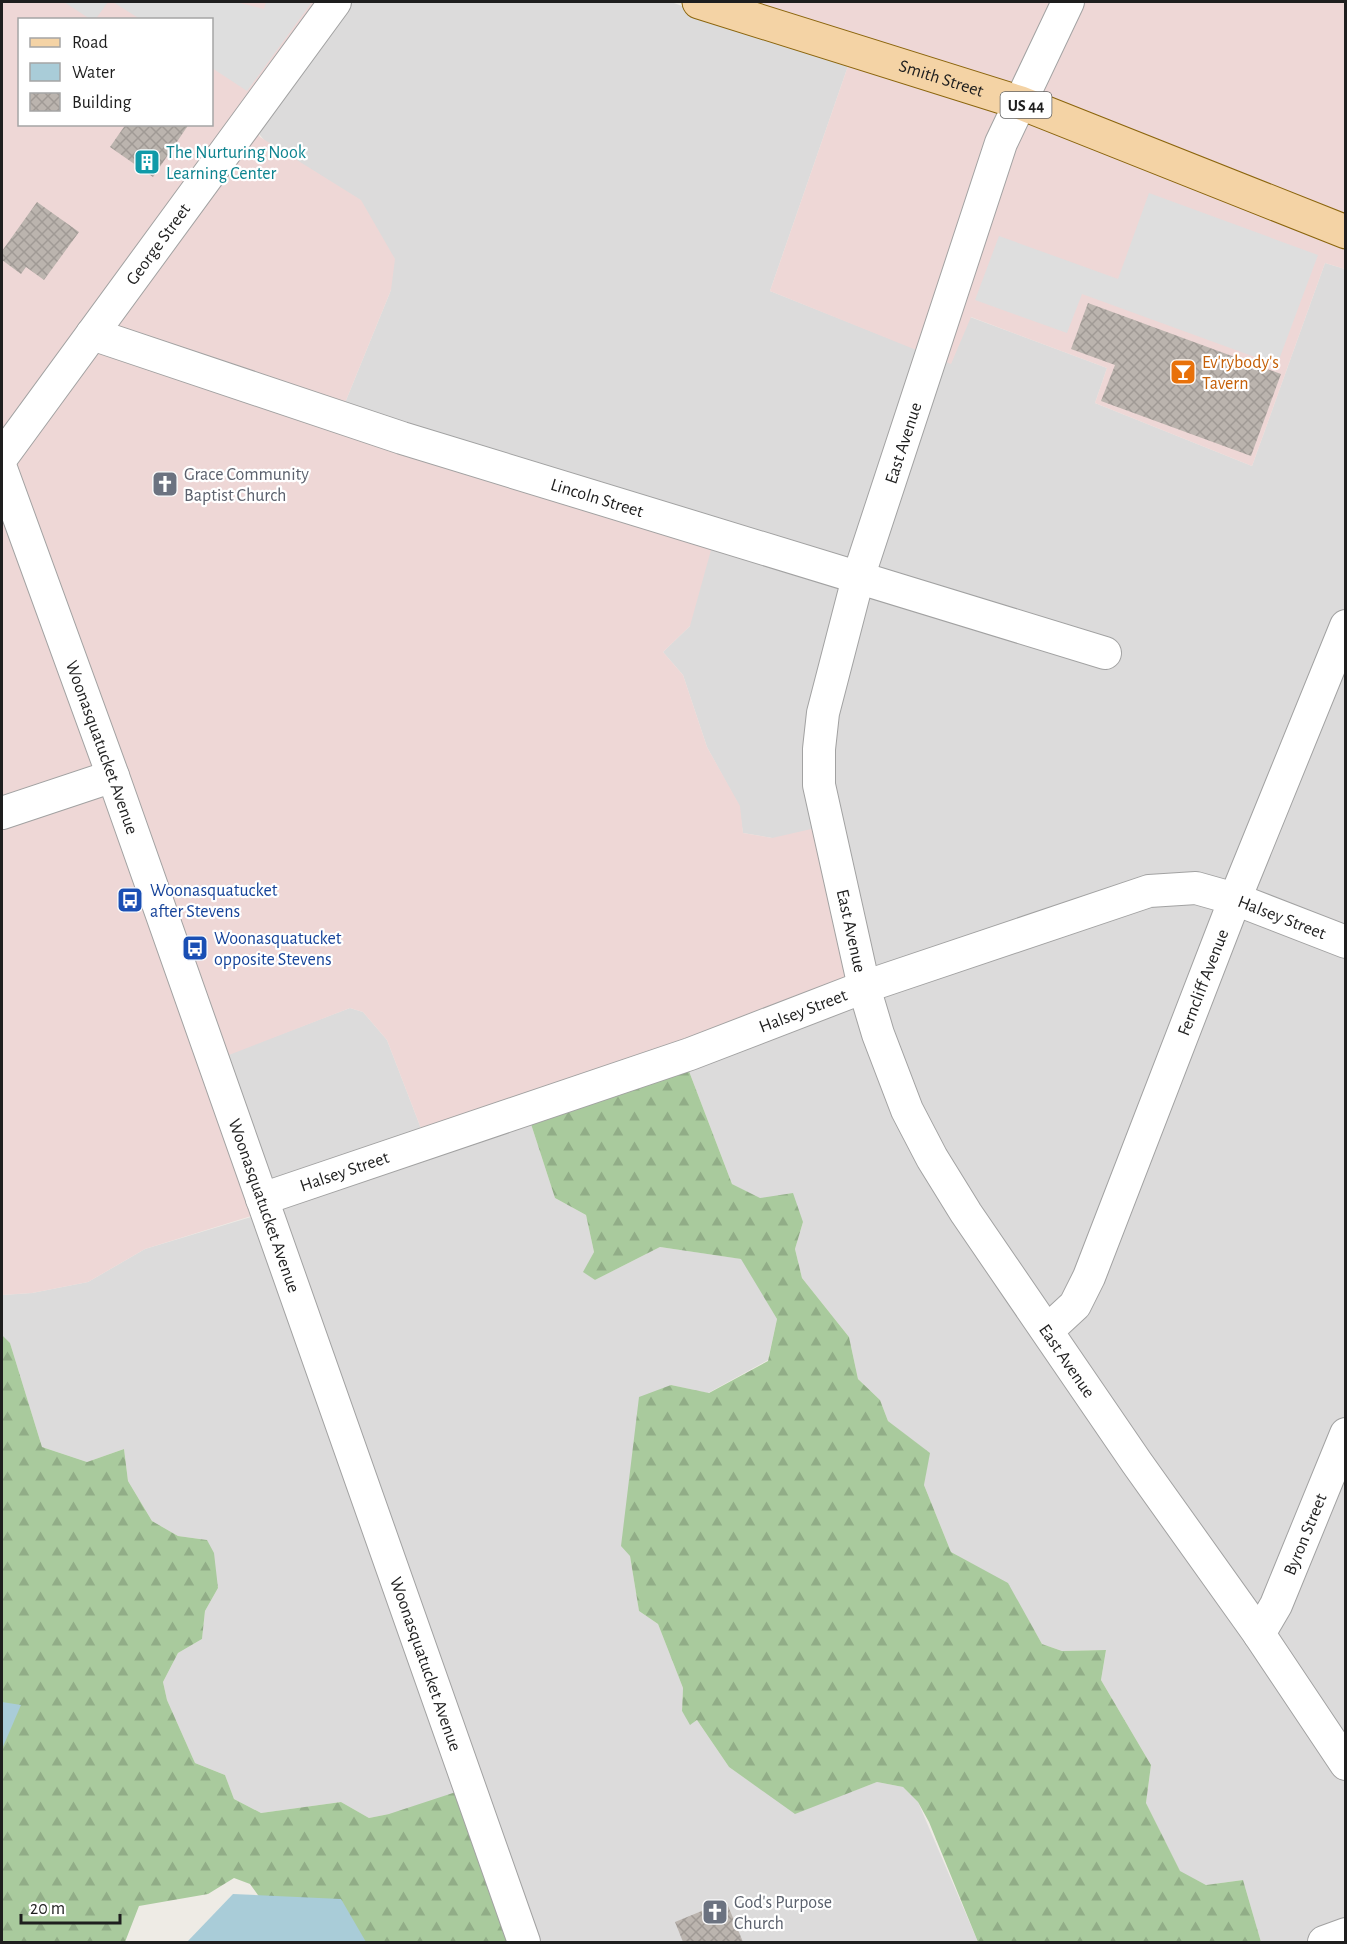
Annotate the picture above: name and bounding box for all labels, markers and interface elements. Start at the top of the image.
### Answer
legend [18,18,213,126]
text: Road [72,34,108,52]
street label: Smith Street [897,57,986,101]
text: Water [72,64,115,82]
road number: US 44 [1000,92,1052,118]
text: Building [72,94,132,112]
place label: The Nurturing Nook Learning Center [166,144,307,183]
building icon: The Nurturing Nook Learning Center [132,147,162,177]
street label: George Street [123,200,194,289]
place label: Ev'rybody's Tavern [1202,354,1279,393]
bar icon: Ev'rybody's Tavern [1168,357,1198,387]
street label: East Avenue [882,400,926,486]
place label: Grace Community Baptist Church [184,466,309,505]
church icon: Grace Community Baptist Church [150,469,180,499]
street label: Lincoln Street [548,476,646,521]
street label: Woonasquatucket Avenue [62,658,141,837]
place label: Woonasquatucket after Stevens [150,882,278,921]
bus stop icon: Woonasquatucket after Stevens [115,885,145,915]
street label: East Avenue [833,888,868,974]
street label: Halsey Street [1235,893,1328,943]
street label: Ferncliff Avenue [1175,927,1232,1039]
place label: Woonasquatucket opposite Stevens [214,930,342,969]
bus stop icon: Woonasquatucket opposite Stevens [180,933,210,963]
street label: Halsey Street [757,986,850,1036]
street label: Woonasquatucket Avenue [225,1116,302,1295]
street label: Halsey Street [298,1149,392,1195]
street label: East Avenue [1035,1321,1098,1401]
street label: Byron Street [1281,1491,1331,1578]
street label: Woonasquatucket Avenue [386,1575,464,1754]
scale bar [21,1887,120,1925]
place label: God's Purpose Church [734,1894,832,1933]
church icon: God's Purpose Church [700,1897,730,1927]
text: 20 m [30,1900,65,1918]

